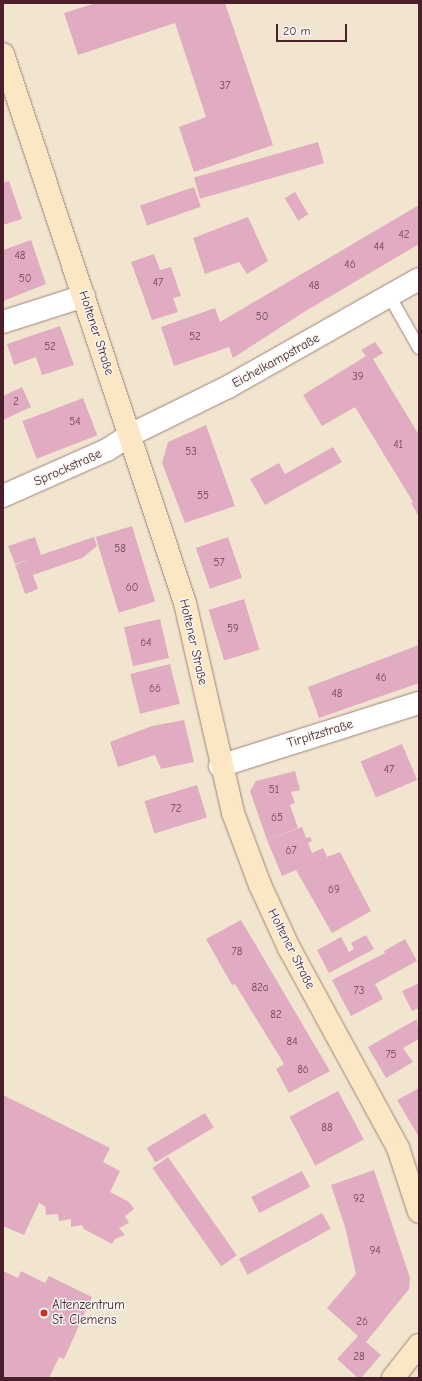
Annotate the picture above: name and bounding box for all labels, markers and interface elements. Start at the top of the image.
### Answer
scale bar [278,16,349,42]
text: 20 m [283,24,311,38]
house number: 37 [220,79,230,93]
house number: 42 [398,228,410,242]
house number: 44 [374,240,384,254]
house number: 48 [15,249,25,263]
house number: 46 [344,258,356,272]
house number: 50 [19,272,31,286]
house number: 47 [153,276,163,290]
house number: 48 [309,279,319,293]
street label: Holtener Straße [75,289,117,377]
house number: 50 [256,310,268,324]
house number: 52 [189,330,201,344]
street label: Eichelkampstraße [229,330,323,392]
house number: 52 [44,340,56,354]
house number: 39 [352,370,364,384]
house number: 2 [13,395,19,409]
house number: 54 [69,415,81,429]
house number: 41 [393,438,403,452]
house number: 53 [185,445,197,459]
street label: Sprockstraße [32,446,104,490]
house number: 55 [197,489,209,503]
house number: 58 [114,542,126,556]
house number: 57 [213,556,225,570]
house number: 60 [126,581,138,595]
street label: Holtener Straße [175,597,211,687]
house number: 59 [227,622,239,636]
house number: 64 [140,636,152,650]
house number: 46 [375,671,387,685]
house number: 66 [149,682,161,696]
house number: 48 [332,687,342,701]
street label: Tirpitzstraße [285,717,355,751]
house number: 47 [384,763,394,777]
house number: 51 [269,783,279,797]
house number: 72 [171,802,181,816]
house number: 65 [271,811,283,825]
house number: 67 [285,844,297,858]
house number: 69 [328,883,340,897]
street label: Holtener Straße [264,906,318,992]
house number: 78 [232,945,242,959]
house number: 82a [251,981,269,995]
house number: 73 [354,984,364,998]
house number: 82 [270,1008,282,1022]
house number: 84 [287,1035,297,1049]
house number: 75 [385,1048,397,1062]
house number: 86 [297,1063,309,1077]
house number: 88 [321,1121,333,1135]
house number: 92 [353,1192,365,1206]
house number: 94 [369,1244,381,1258]
place label: Altenzentrum St. Clemens [52,1298,125,1329]
marker: Altenzentrum St. Clemens [39,1308,49,1318]
house number: 26 [356,1315,368,1329]
house number: 28 [353,1350,365,1364]

